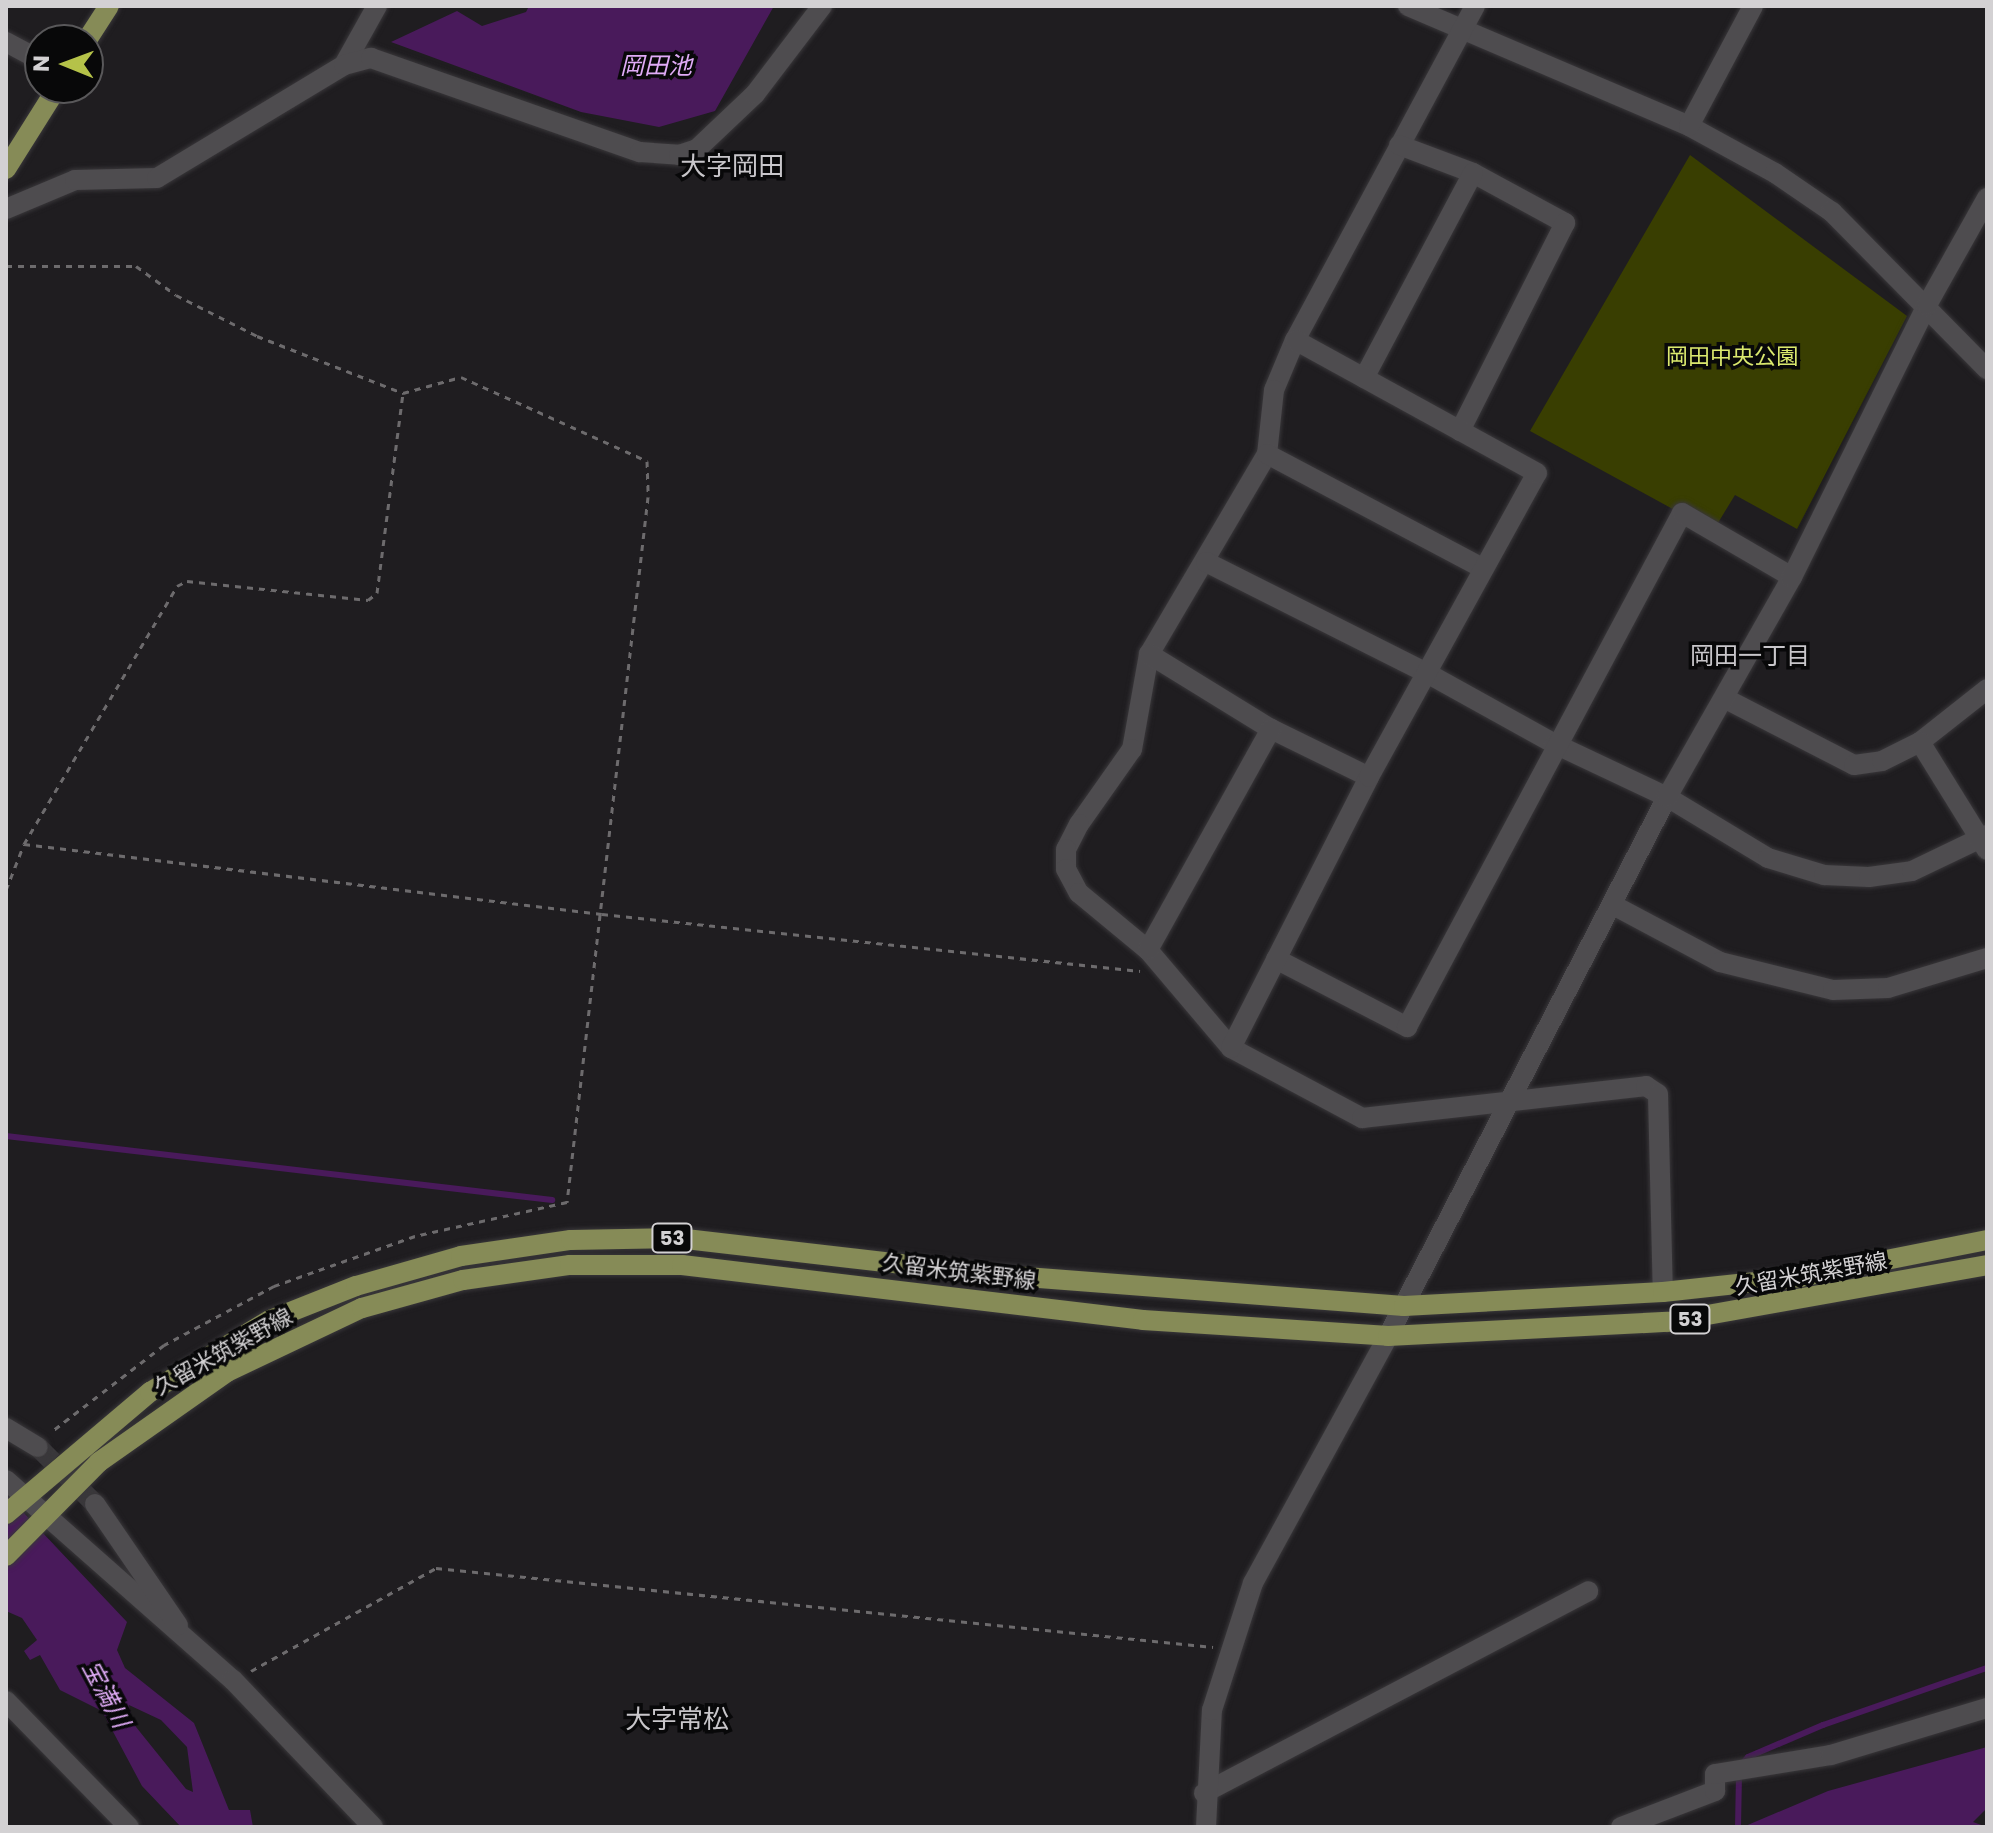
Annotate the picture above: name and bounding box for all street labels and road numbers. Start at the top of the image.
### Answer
road number: 53 [650,1222,694,1254]
street label: 久留米筑紫野線 [1733,1248,1889,1300]
street label: 久留米筑紫野線 [881,1250,1037,1294]
street label: 久留米筑紫野線 [149,1303,297,1401]
road number: 53 [1668,1303,1712,1335]

